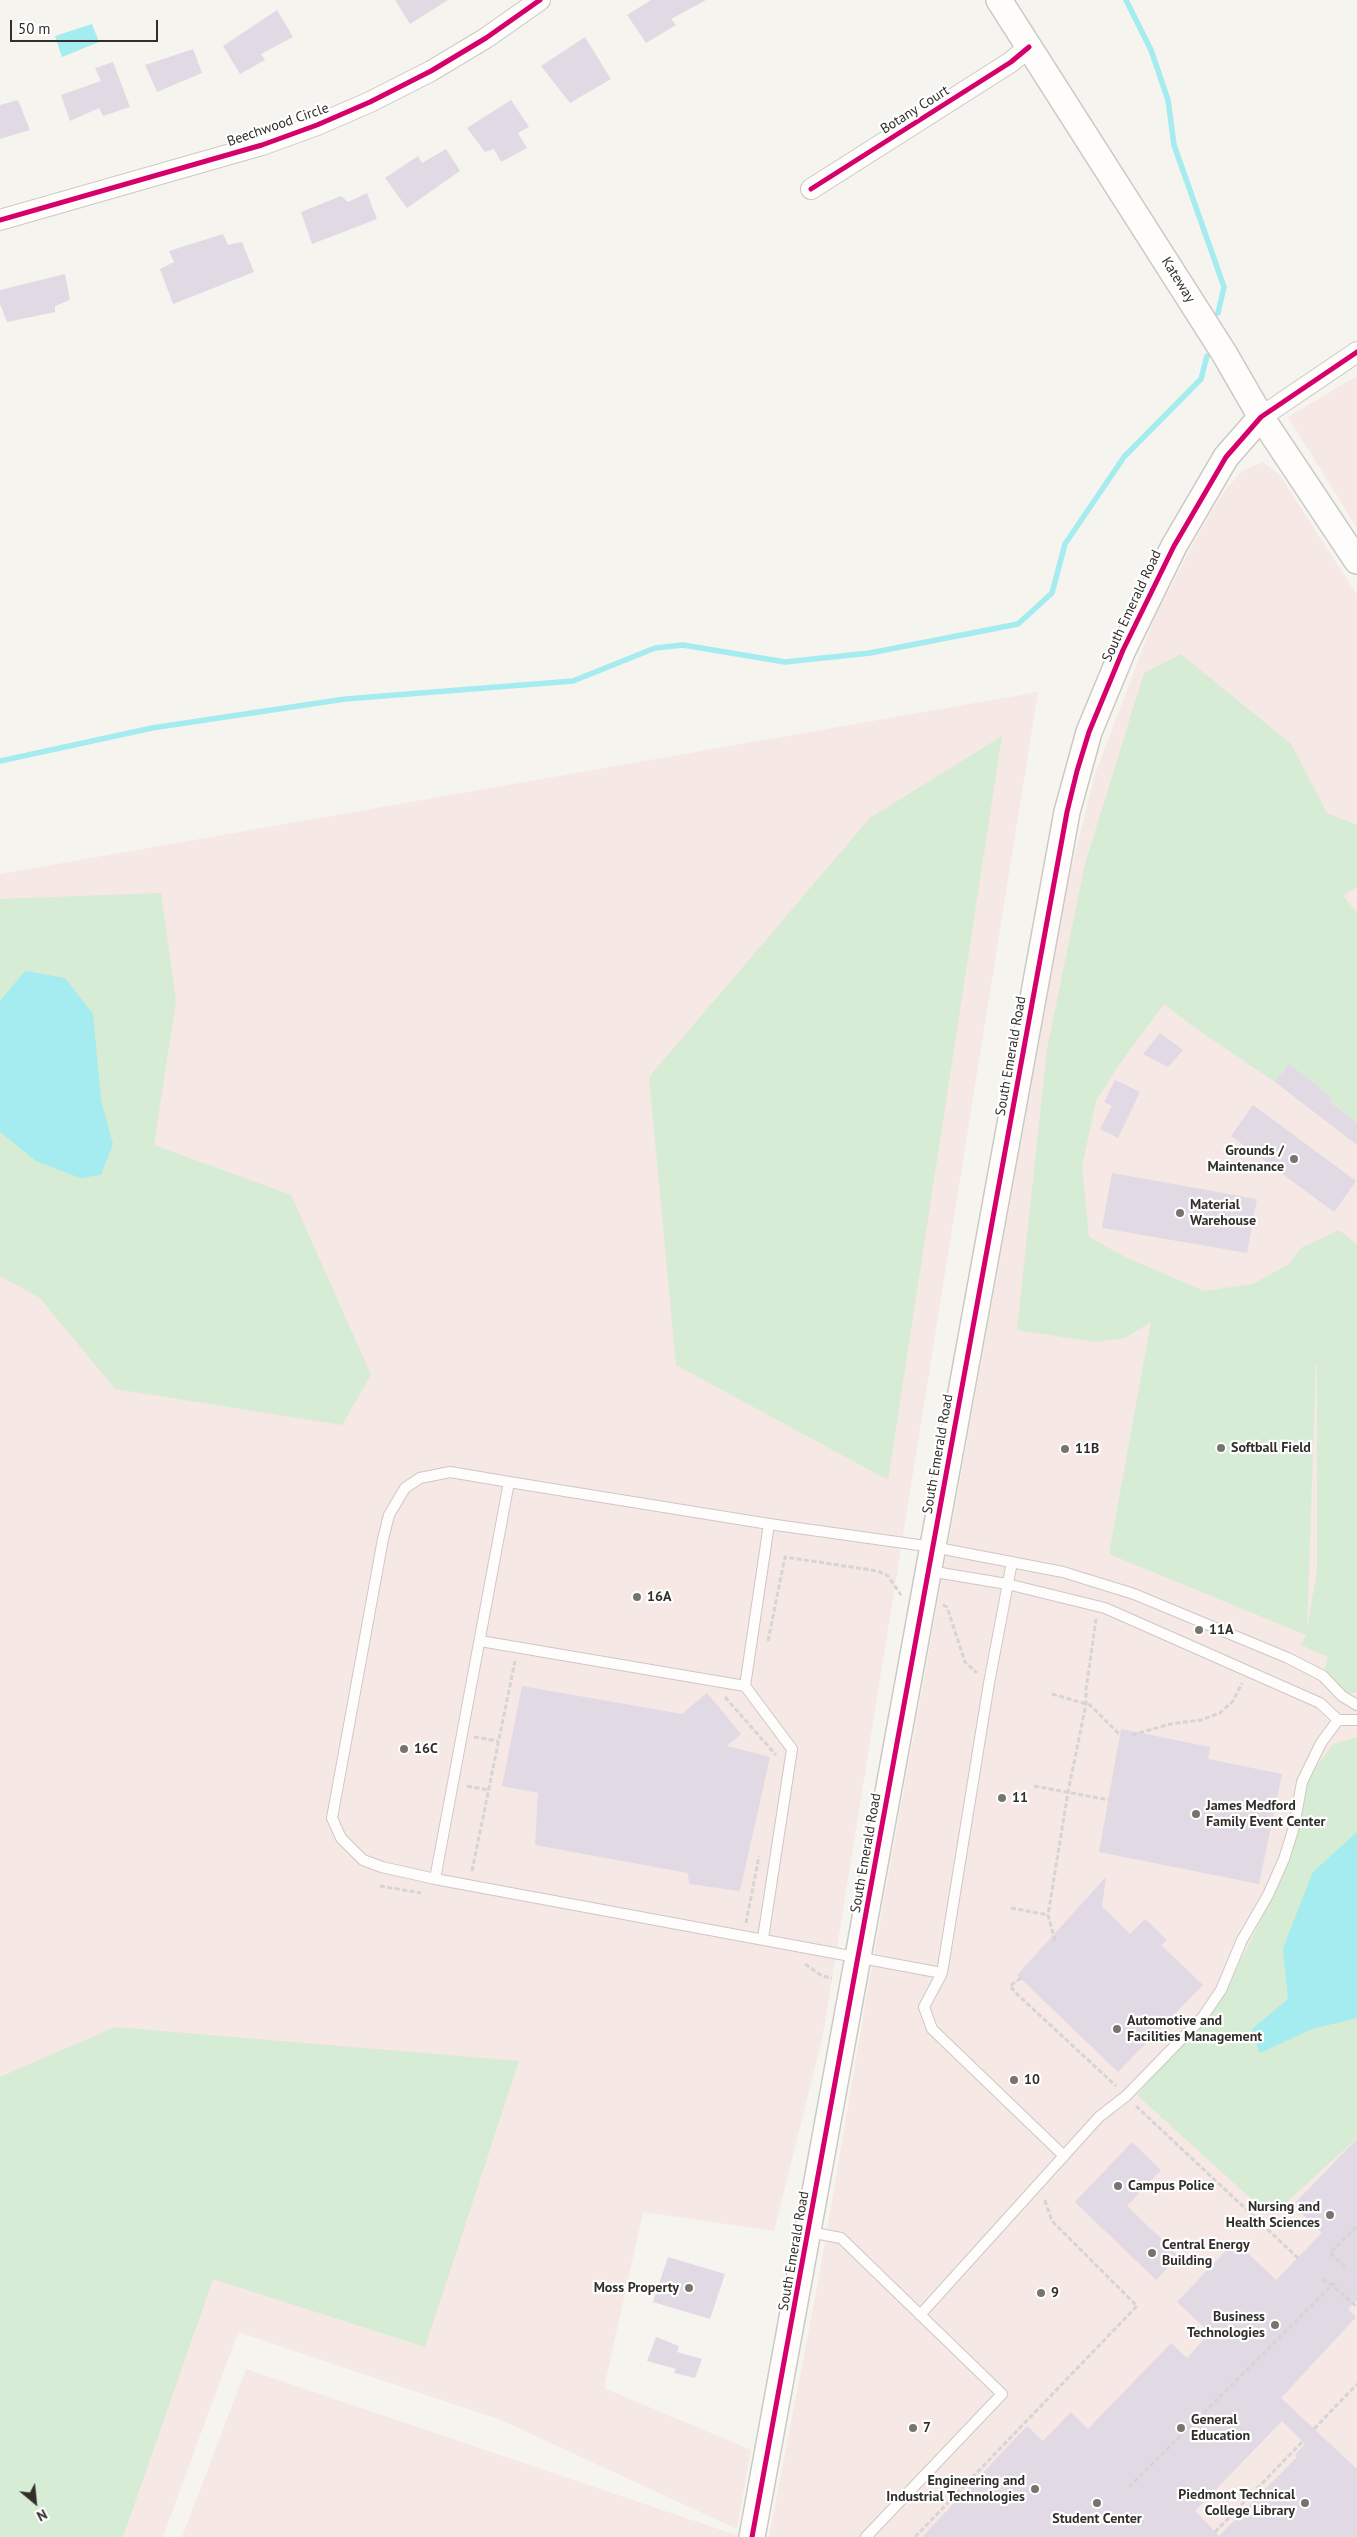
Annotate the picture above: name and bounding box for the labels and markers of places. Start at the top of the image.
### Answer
place label: Grounds / Maintenance [1207,1143,1284,1176]
marker: Grounds / Maintenance [1288,1153,1300,1165]
place label: Material Warehouse [1190,1197,1256,1230]
marker: Material Warehouse [1174,1207,1186,1219]
place label: Softball Field [1231,1440,1311,1456]
place label: 11B [1075,1441,1099,1457]
marker: Softball Field [1215,1442,1227,1454]
marker: 11B [1059,1443,1071,1455]
place label: 16A [647,1589,671,1605]
marker: 16A [631,1591,643,1603]
place label: 11A [1209,1622,1233,1638]
marker: 11A [1193,1624,1205,1636]
place label: 16C [414,1741,438,1757]
marker: 16C [398,1743,410,1755]
place label: 11 [1012,1790,1028,1806]
marker: 11 [996,1792,1008,1804]
place label: James Medford Family Event Center [1206,1798,1325,1830]
marker: James Medford Family Event Center [1190,1808,1202,1820]
place label: Automotive and Facilities Management [1127,2013,1262,2045]
marker: Automotive and Facilities Management [1111,2023,1123,2035]
place label: 10 [1024,2072,1040,2088]
marker: 10 [1008,2074,1020,2086]
place label: Campus Police [1128,2178,1214,2194]
marker: Campus Police [1112,2180,1124,2192]
place label: Nursing and Health Sciences [1226,2199,1320,2232]
marker: Nursing and Health Sciences [1324,2209,1336,2221]
place label: Central Energy Building [1162,2237,1250,2270]
marker: Central Energy Building [1146,2247,1158,2259]
place label: Moss Property [594,2280,679,2296]
marker: Moss Property [683,2282,695,2294]
place label: 9 [1051,2285,1059,2301]
marker: 9 [1035,2287,1047,2299]
place label: Business Technologies [1187,2309,1265,2342]
marker: Business Technologies [1269,2319,1281,2331]
place label: General Education [1191,2412,1250,2444]
place label: 7 [923,2420,931,2436]
marker: 7 [907,2422,919,2434]
marker: General Education [1175,2422,1187,2434]
place label: Engineering and Industrial Technologies [886,2473,1025,2506]
marker: Engineering and Industrial Technologies [1029,2483,1041,2495]
place label: Piedmont Technical College Library [1178,2487,1295,2520]
marker: Student Center [1091,2497,1103,2509]
marker: Piedmont Technical College Library [1299,2497,1311,2509]
place label: Student Center [1052,2511,1142,2527]

